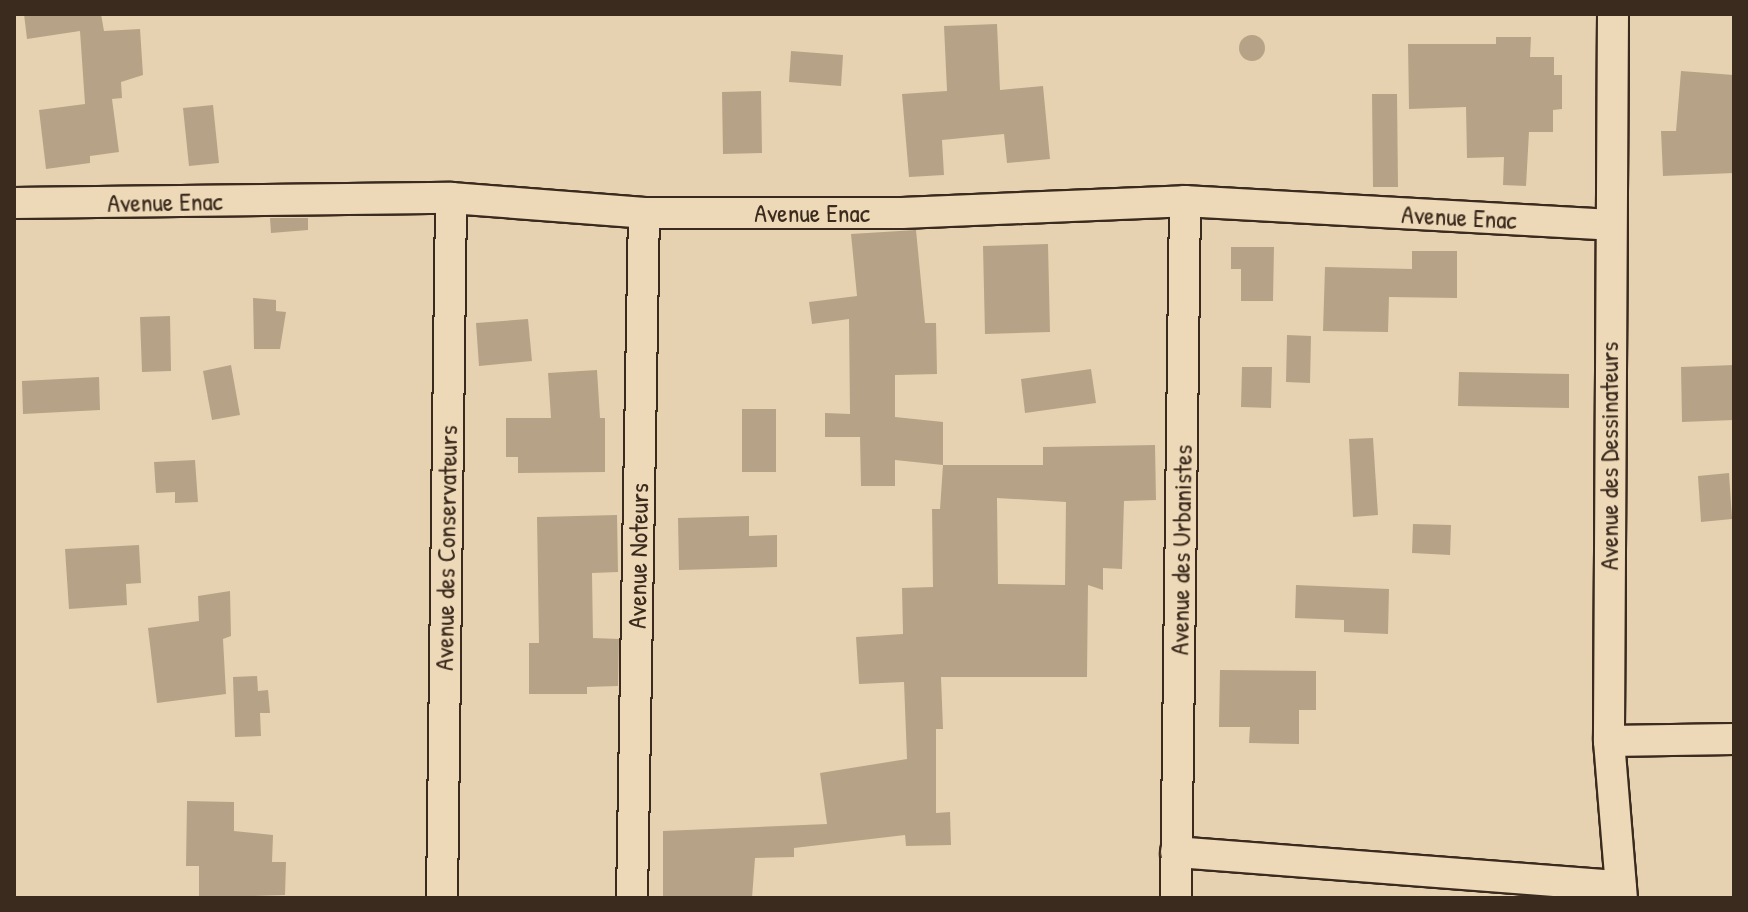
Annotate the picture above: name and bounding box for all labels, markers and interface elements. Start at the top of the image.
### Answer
street label: Avenue Enac [107,185,223,219]
street label: Avenue Enac [754,197,870,229]
street label: Avenue Enac [1401,198,1517,236]
street label: Avenue des Dessinateurs [1593,342,1625,570]
street label: Avenue des Conservateurs [428,425,464,671]
street label: Avenue des Urbanistes [1164,444,1198,656]
street label: Avenue Noteurs [621,483,655,629]

